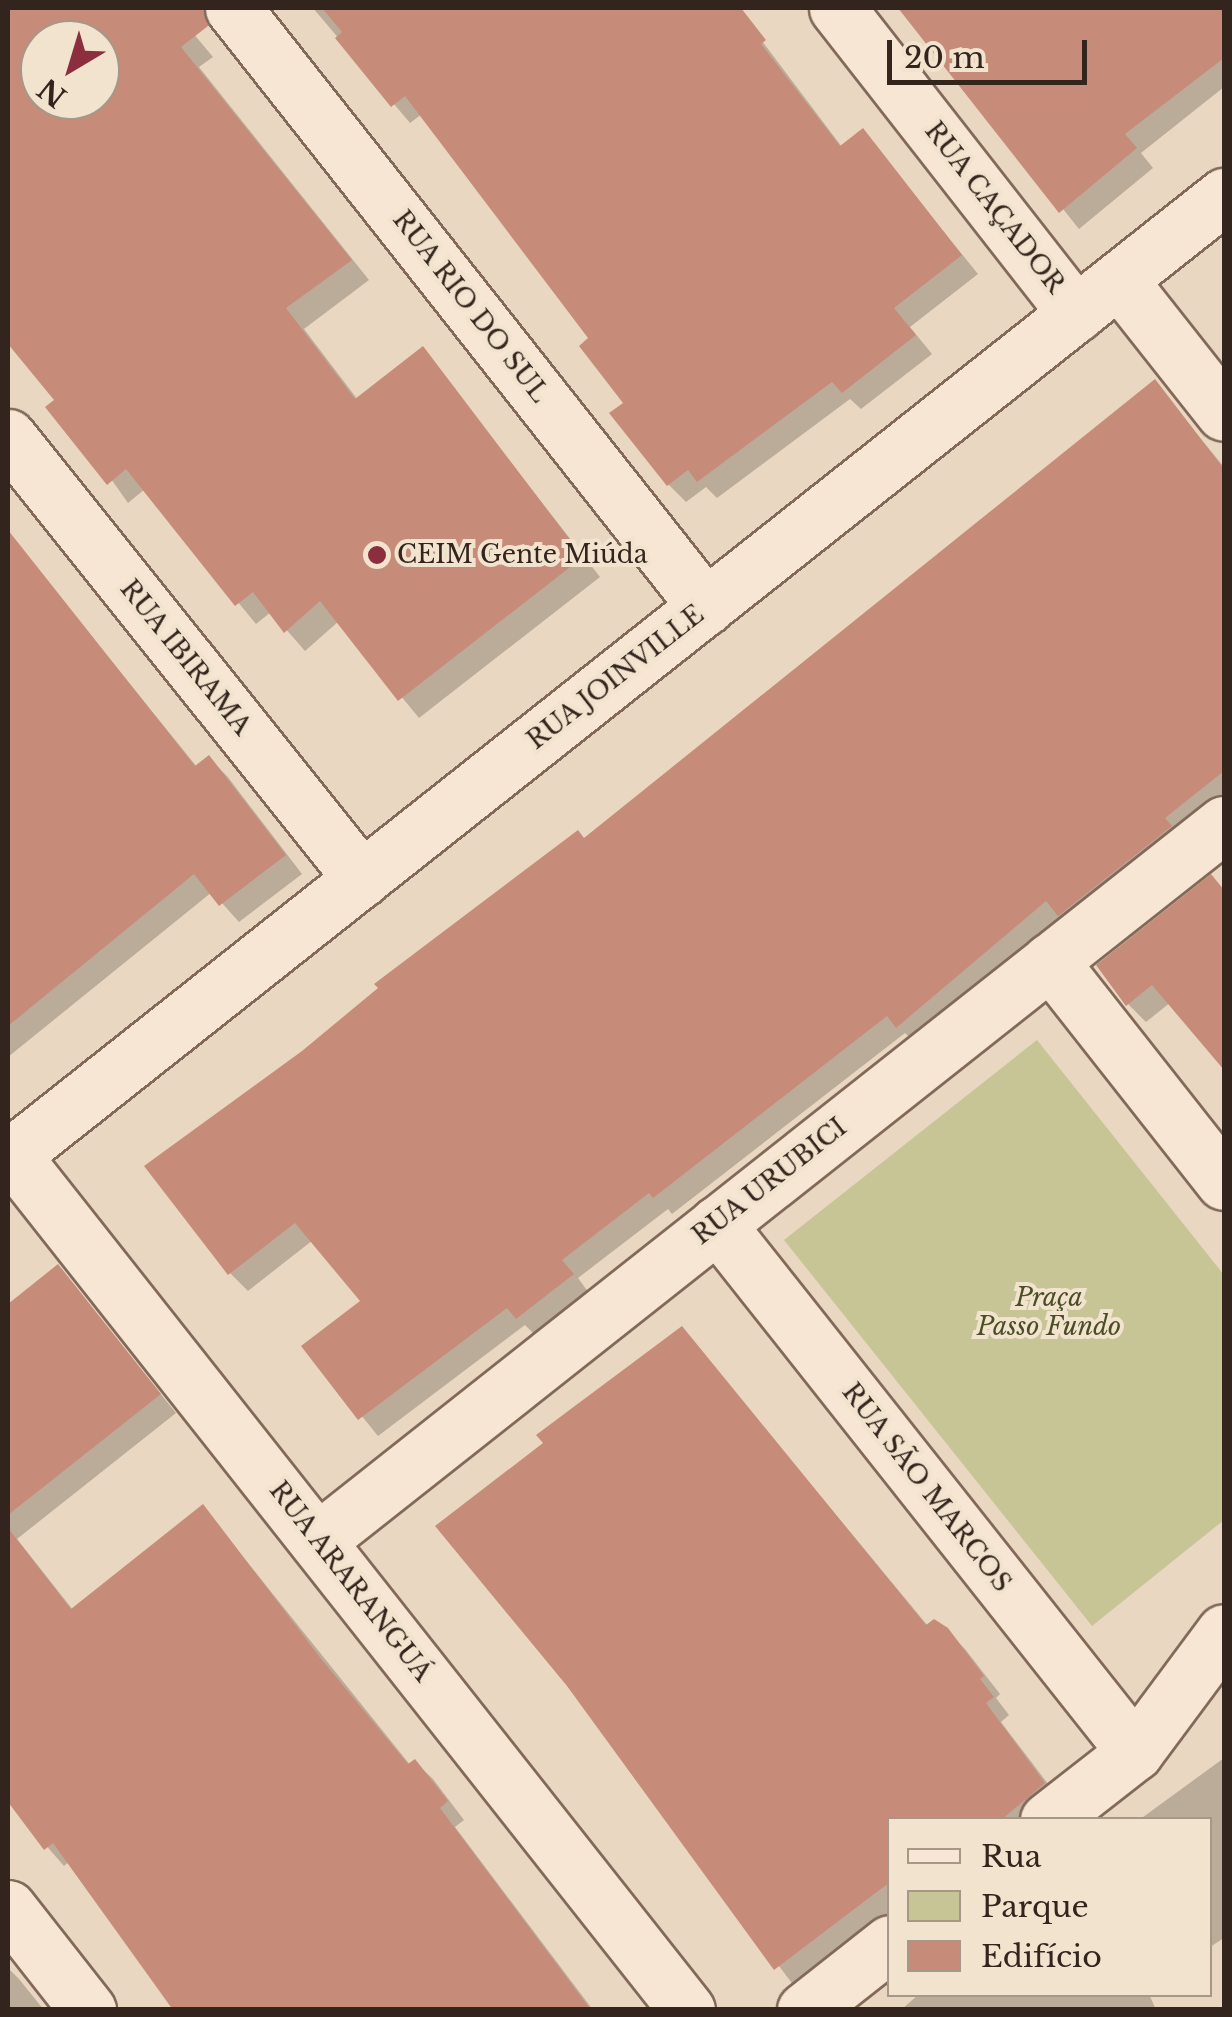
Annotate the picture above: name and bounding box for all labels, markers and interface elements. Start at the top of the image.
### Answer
north arrow [20,20,120,120]
scale bar [892,20,1092,82]
text: 20 m [904,39,985,76]
text: N [31,71,74,114]
street label: RUA CAÇADOR [918,116,1070,300]
street label: RUA RIO DO SUL [386,205,554,409]
place label: CEIM Gente Miúda [397,540,647,570]
marker: CEIM Gente Miúda [366,544,388,566]
street label: RUA IBIRAMA [113,574,257,742]
street label: RUA JOINVILLE [521,600,711,756]
street label: RUA URUBICI [687,1112,853,1252]
park label: Praça Passo Fundo [977,1284,1121,1343]
street label: RUA SÃO MARCOS [835,1377,1017,1599]
street label: RUA ARARANGUÁ [262,1475,438,1689]
legend [887,1817,1212,1997]
text: Rua [981,1838,1041,1875]
text: Parque [981,1888,1089,1925]
text: Edifício [981,1938,1102,1975]

